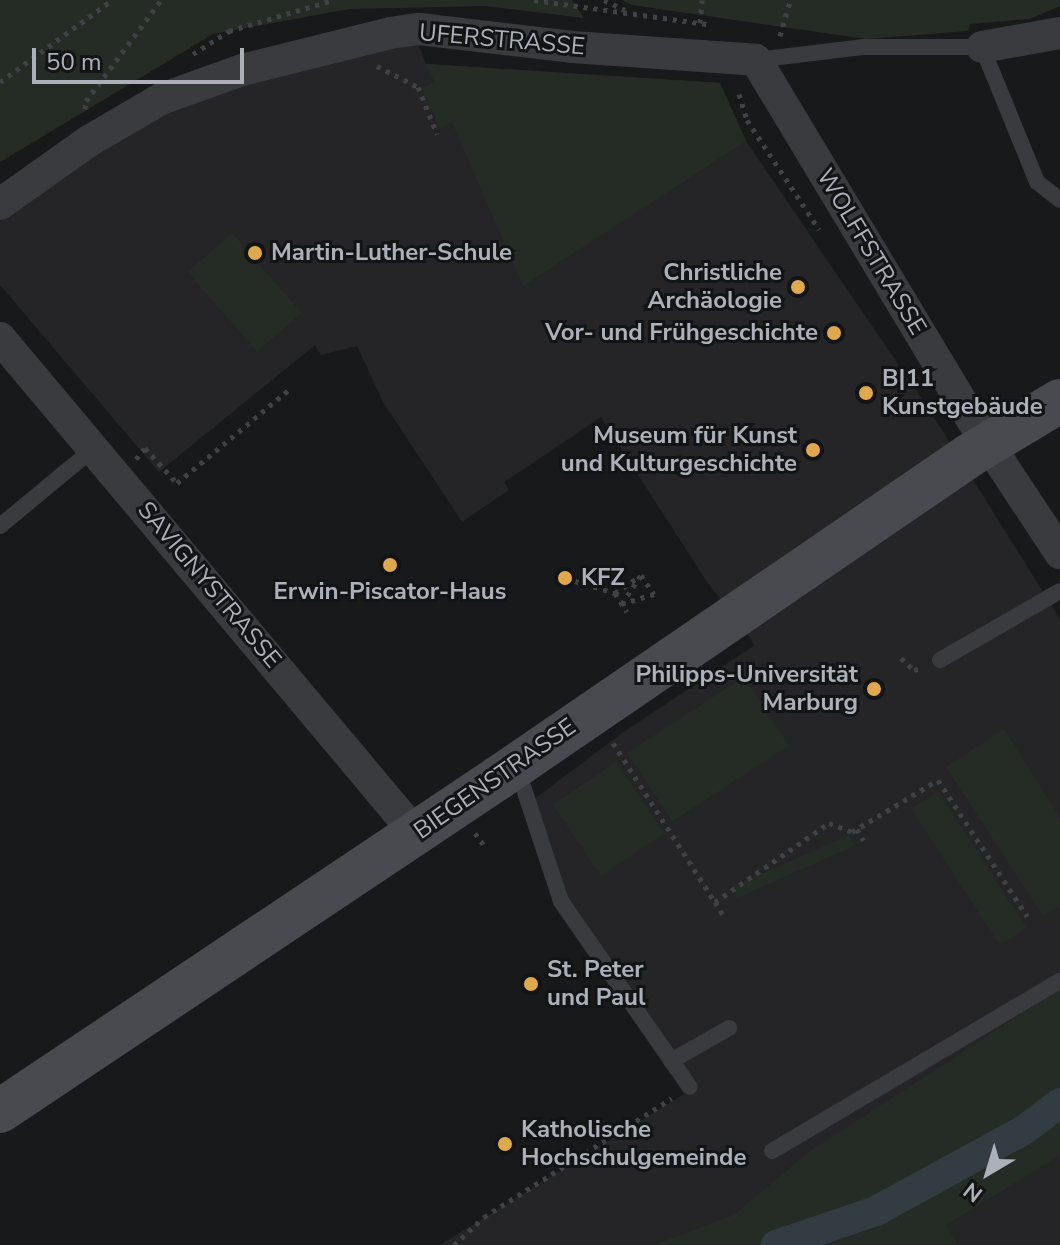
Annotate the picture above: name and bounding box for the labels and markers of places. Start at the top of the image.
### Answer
place label: Martin-Luther-Schule [271,239,512,267]
marker: Martin-Luther-Schule [246,244,264,262]
place label: Christliche Archäologie [648,259,782,315]
marker: Christliche Archäologie [789,278,807,296]
place label: Vor- und Frühgeschichte [545,319,818,347]
marker: Vor- und Frühgeschichte [825,324,843,342]
place label: B|11 Kunstgebäude [882,365,1043,421]
marker: B|11 Kunstgebäude [857,384,875,402]
place label: Museum für Kunst und Kulturgeschichte [561,422,797,478]
marker: Museum für Kunst und Kulturgeschichte [804,441,822,459]
marker: Erwin-Piscator-Haus [381,556,399,574]
place label: KFZ [581,564,625,592]
marker: KFZ [556,569,574,587]
place label: Erwin-Piscator-Haus [274,578,506,606]
place label: Philipps-Universität Marburg [636,661,858,717]
marker: Philipps-Universität Marburg [865,680,883,698]
place label: St. Peter und Paul [547,956,646,1012]
marker: St. Peter und Paul [522,975,540,993]
place label: Katholische Hochschulgemeinde [521,1116,746,1172]
marker: Katholische Hochschulgemeinde [496,1135,514,1153]

